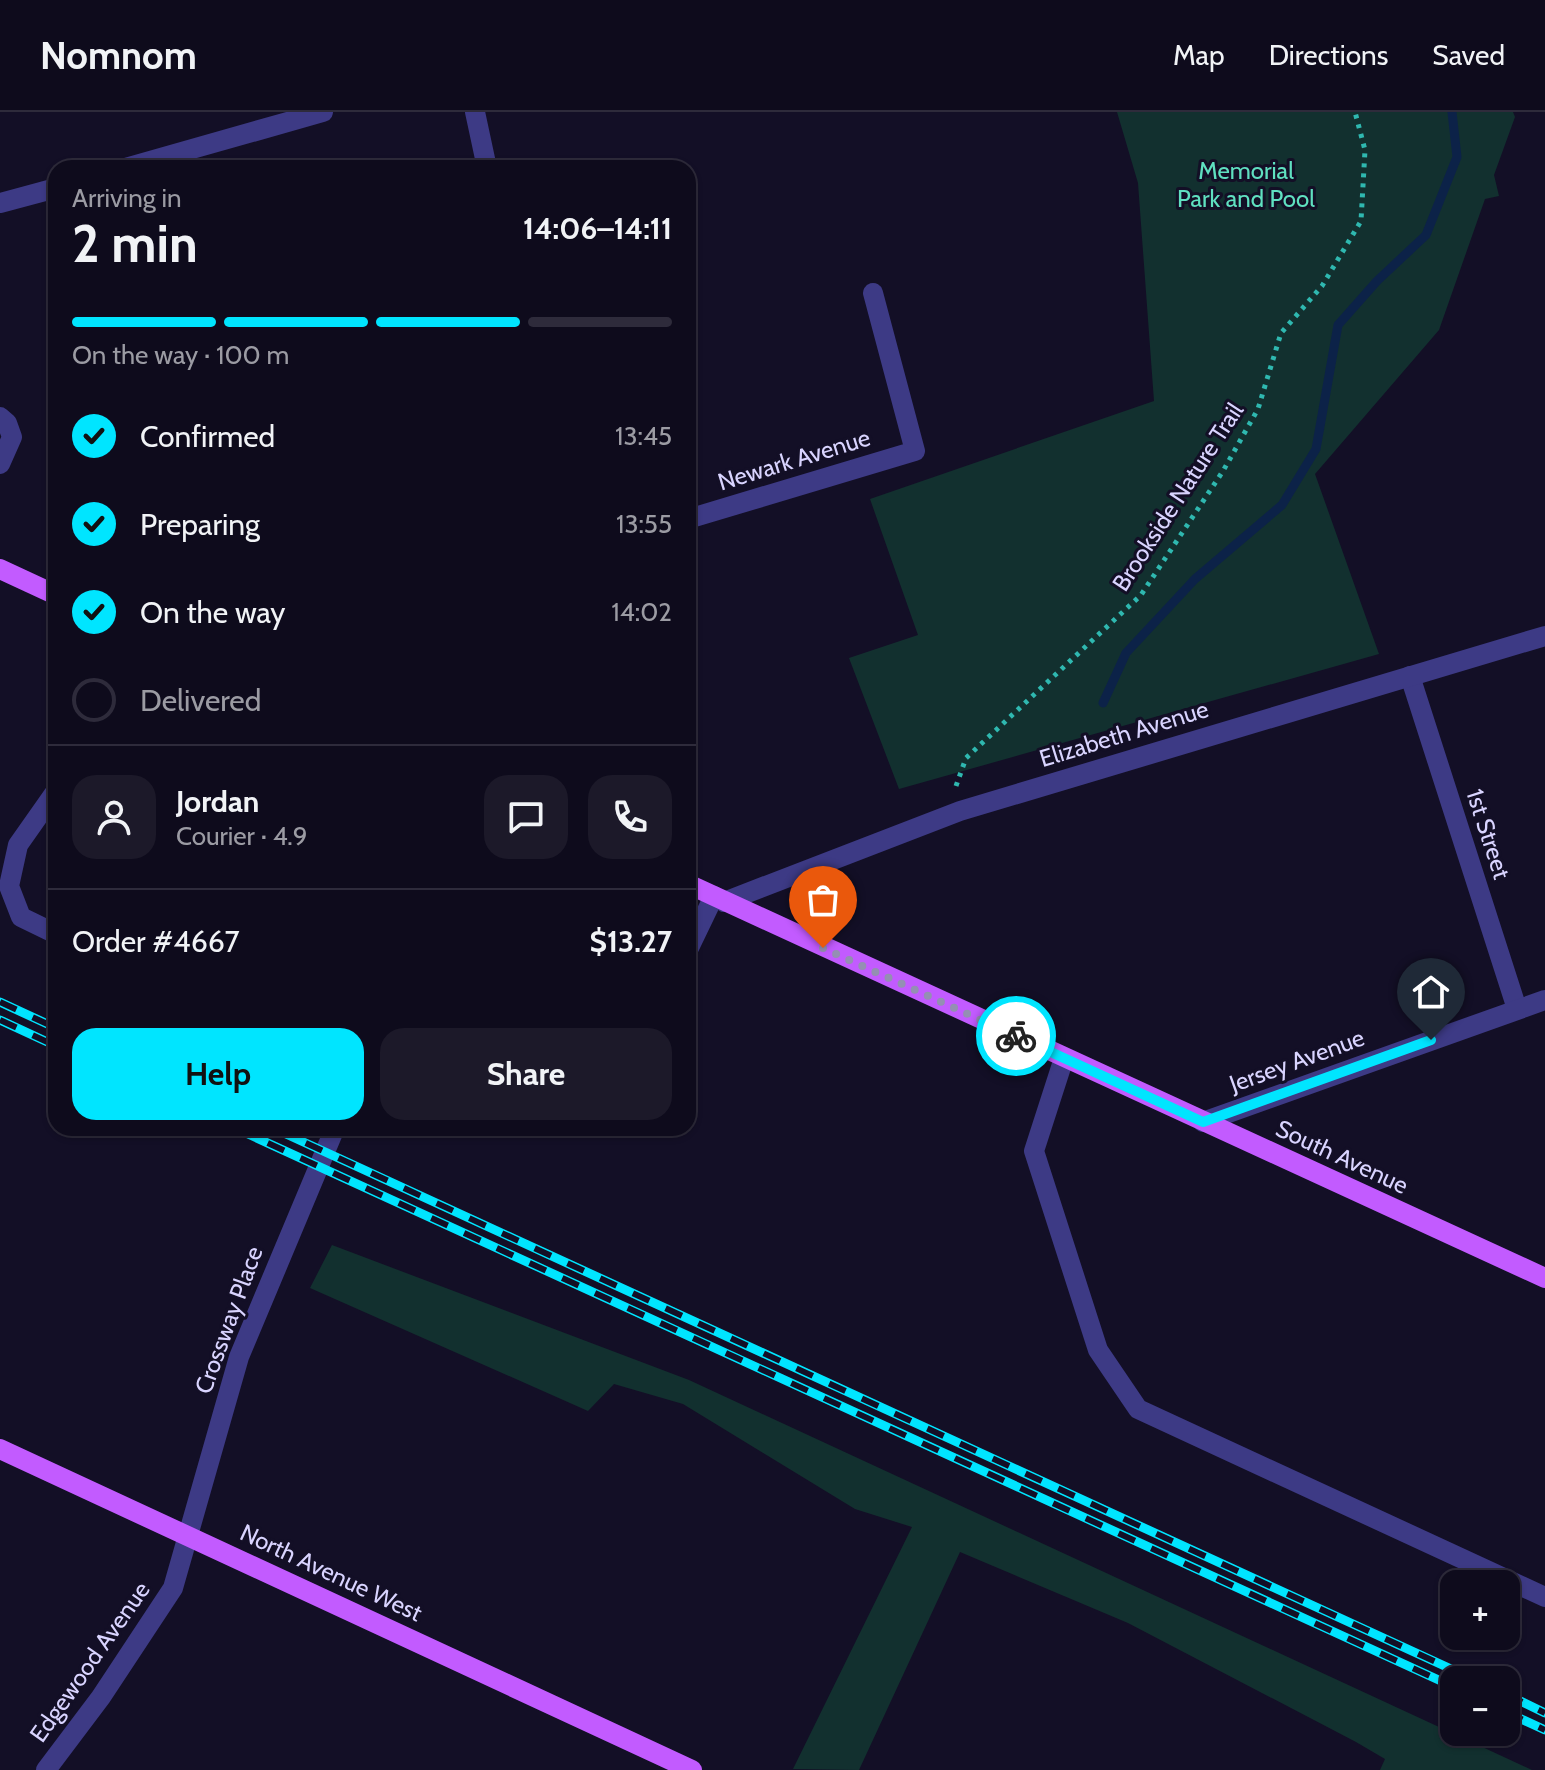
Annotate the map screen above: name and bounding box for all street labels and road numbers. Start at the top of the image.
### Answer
street label: Brookside Nature Trail [1106,397,1249,596]
street label: Newark Avenue [714,423,873,496]
street label: Elizabeth Avenue [1036,694,1212,773]
street label: 1st Street [1460,785,1517,883]
street label: Jersey Avenue [1224,1023,1368,1099]
street label: South Avenue [1272,1113,1413,1200]
street label: Crossway Place [188,1242,269,1397]
street label: North Avenue West [236,1518,427,1627]
street label: Edgewood Avenue [24,1576,156,1747]

